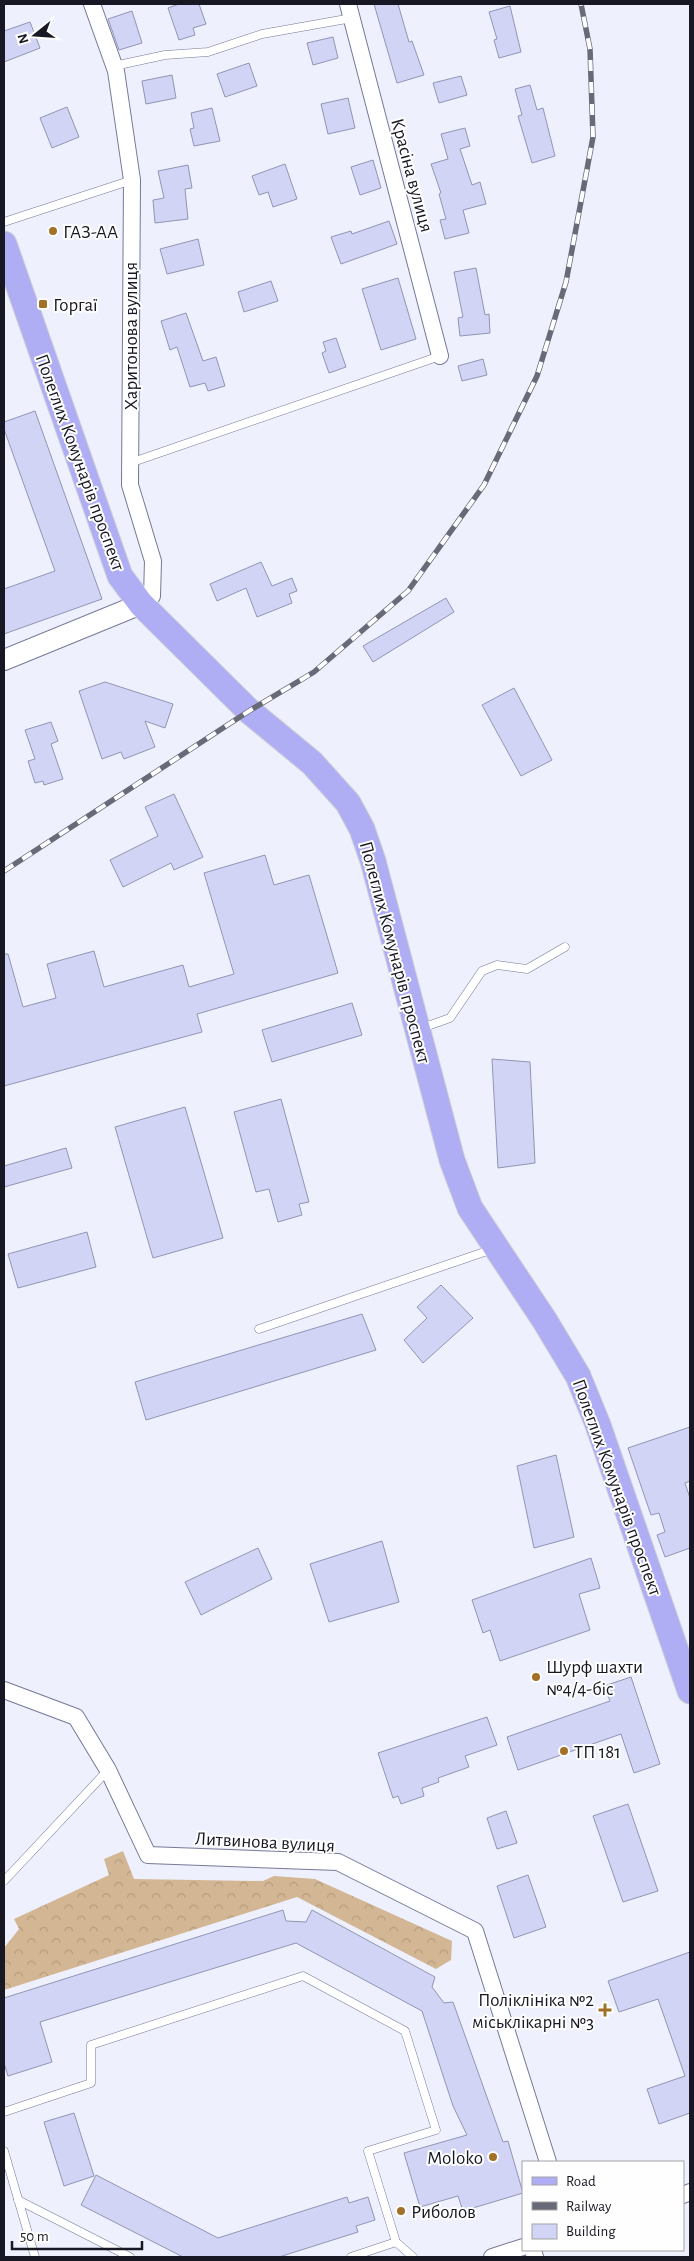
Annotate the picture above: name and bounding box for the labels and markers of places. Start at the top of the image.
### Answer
place label: ГАЗ-АА [63,223,118,242]
marker: ГАЗ-АА [47,225,59,237]
place label: Горгаї [53,296,98,315]
marker: Горгаї [37,298,49,310]
place label: Шурф шахти №4/4-біс [546,1658,643,1699]
marker: Шурф шахти №4/4-біс [530,1671,542,1683]
place label: ТП 181 [574,1743,621,1762]
marker: ТП 181 [558,1745,570,1757]
place label: Поліклініка №2 міськлікарні №3 [472,1991,594,2032]
marker: Поліклініка №2 міськлікарні №3 [598,2003,612,2017]
place label: Moloko [427,2149,483,2168]
marker: Moloko [487,2151,499,2163]
place label: Риболов [411,2203,476,2222]
marker: Риболов [395,2205,407,2217]

